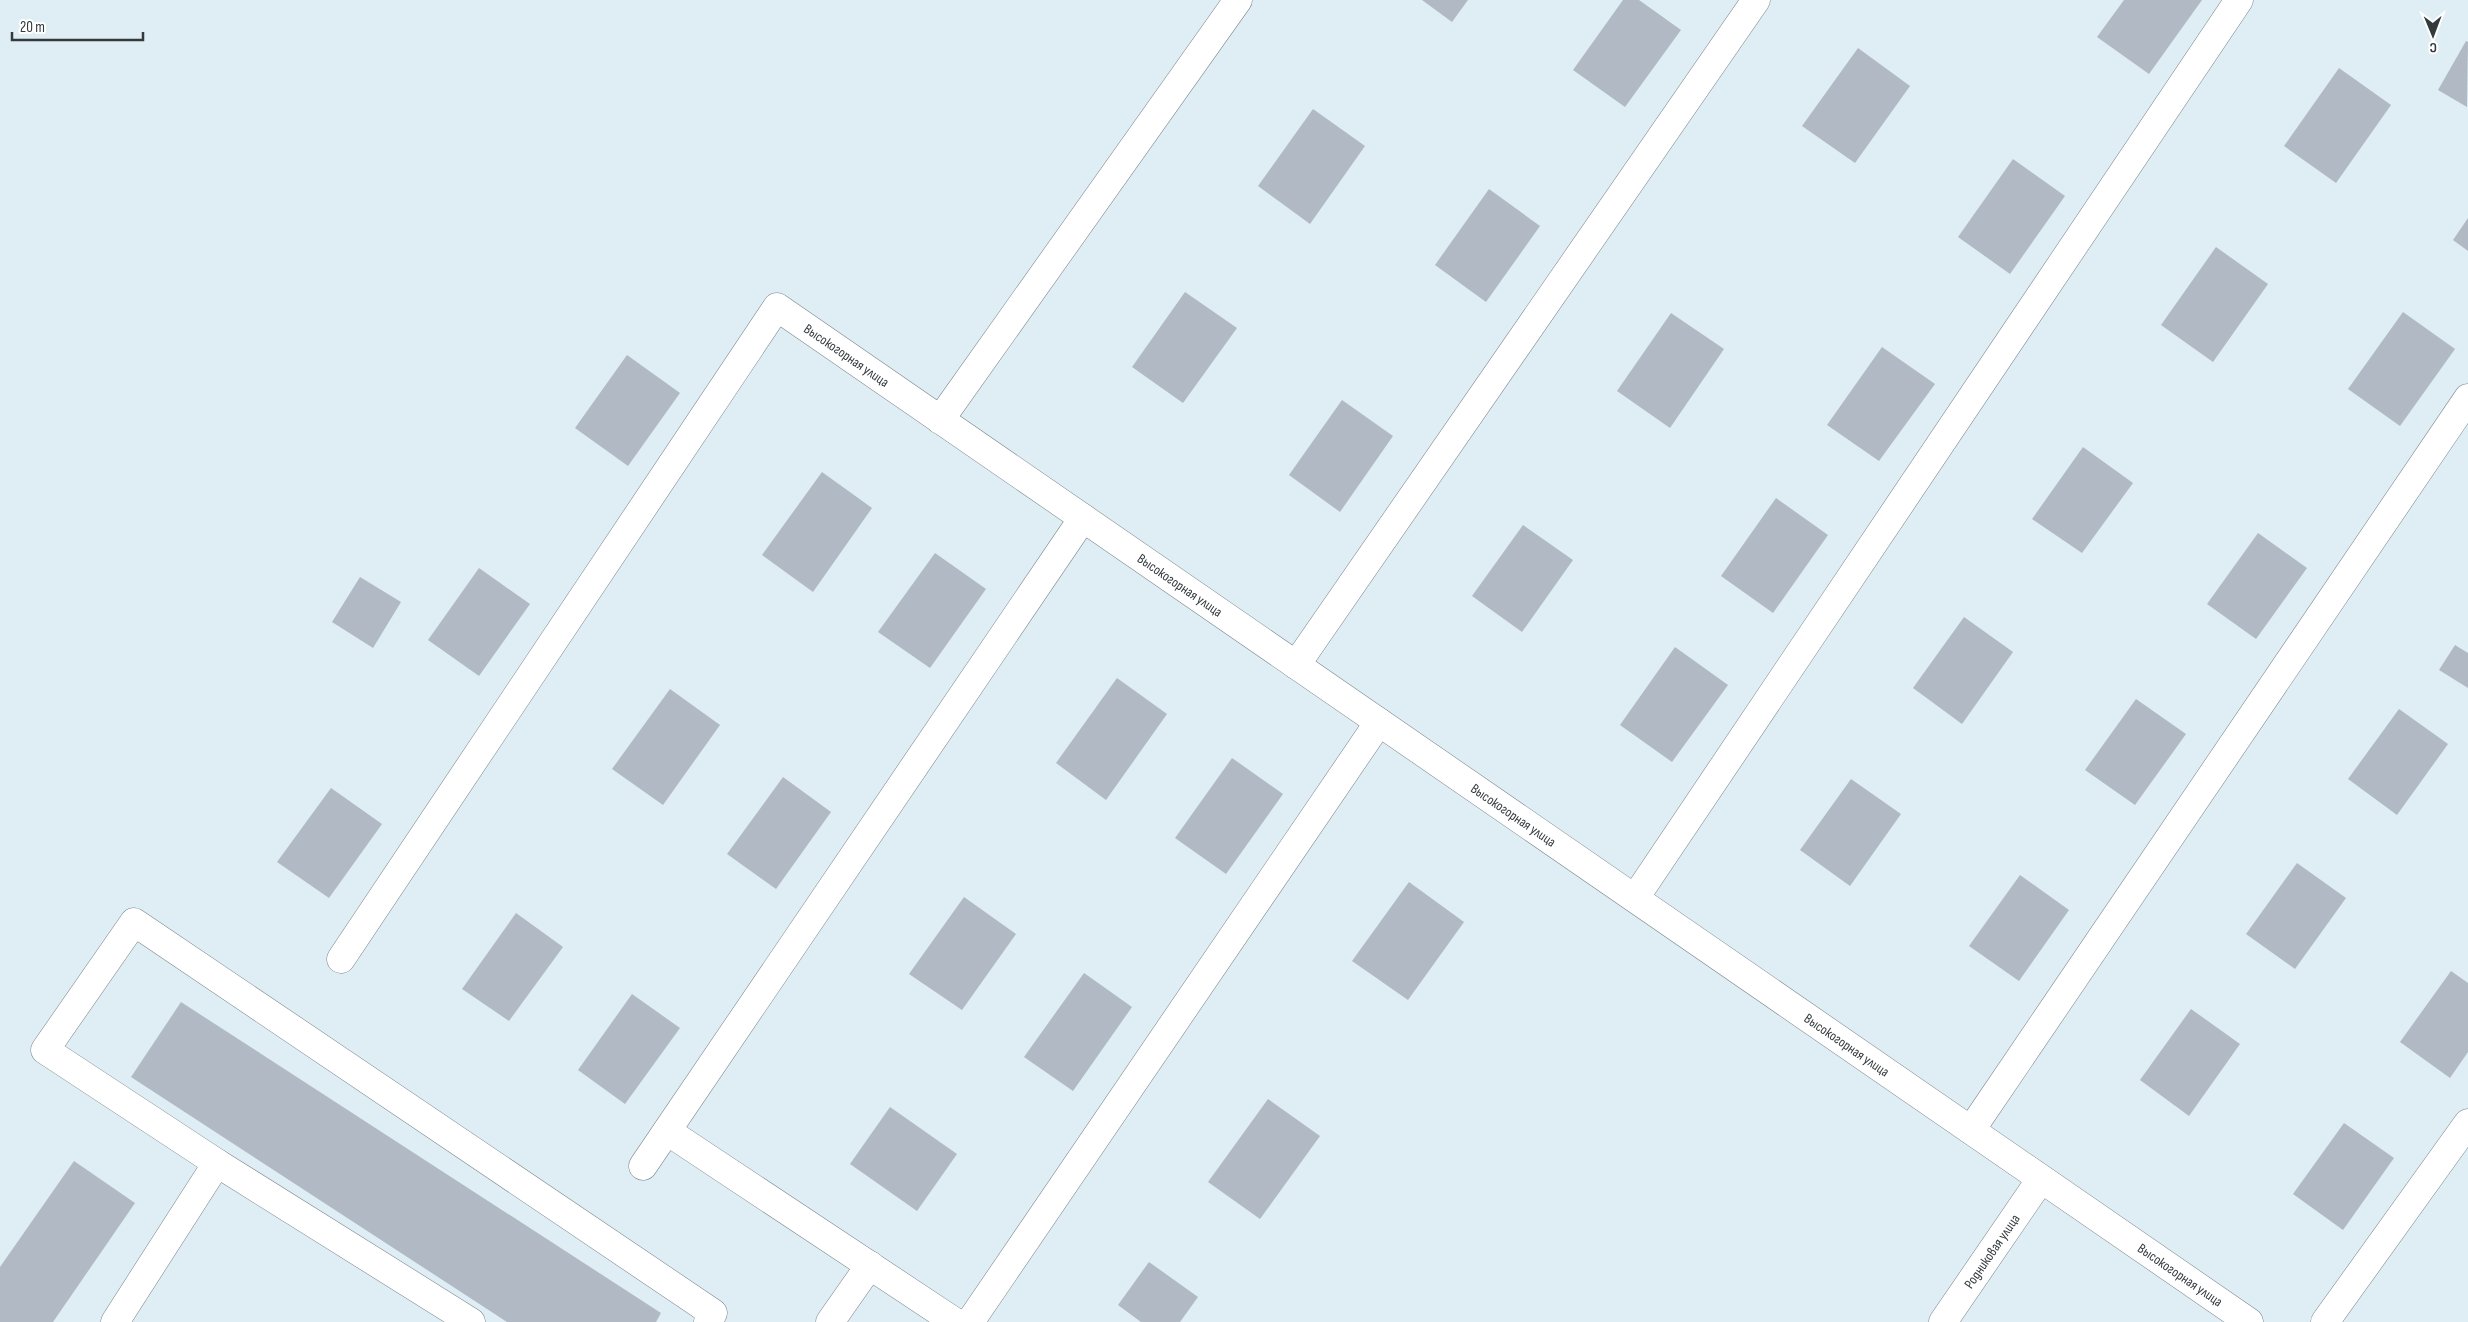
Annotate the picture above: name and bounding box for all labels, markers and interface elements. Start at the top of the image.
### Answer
scale bar [12,10,144,42]
north arrow [2408,10,2458,60]
text: 20 m [20,18,45,37]
text: С [2429,39,2437,56]
street label: Высокогорная улица [801,320,893,390]
street label: Высокогорная улица [1134,550,1226,620]
street label: Высокогорная улица [1468,780,1559,850]
street label: Высокогорная улица [1801,1009,1893,1080]
street label: Родниковая улица [1960,1211,2023,1292]
street label: Высокогорная улица [2135,1239,2226,1310]

